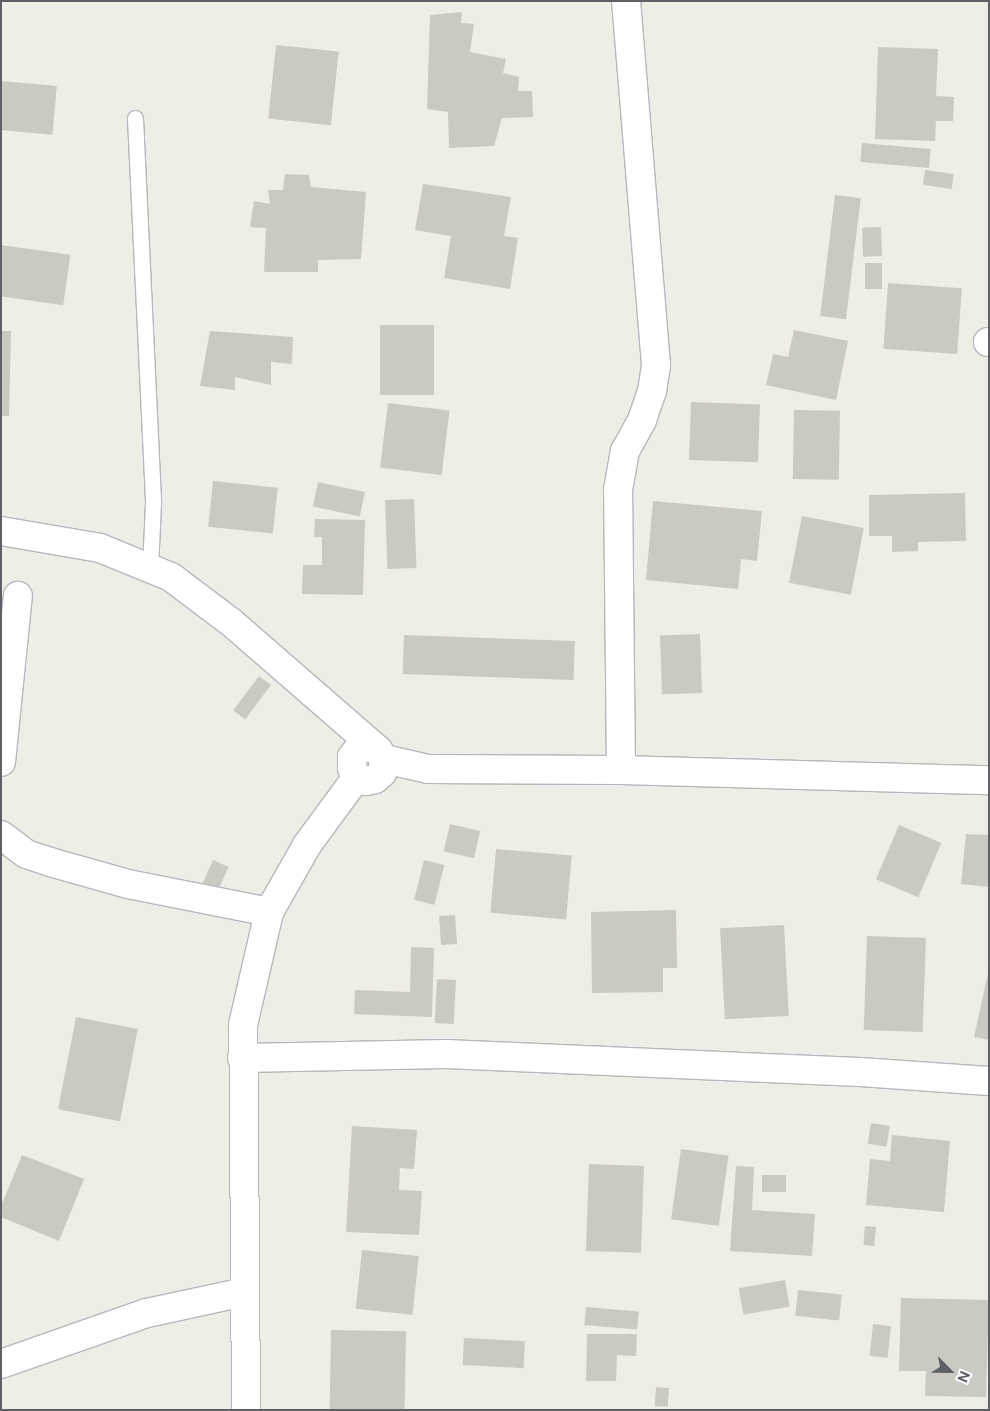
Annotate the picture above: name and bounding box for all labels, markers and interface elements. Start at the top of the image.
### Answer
north arrow [925,1346,975,1396]
text: N [954,1369,973,1385]

